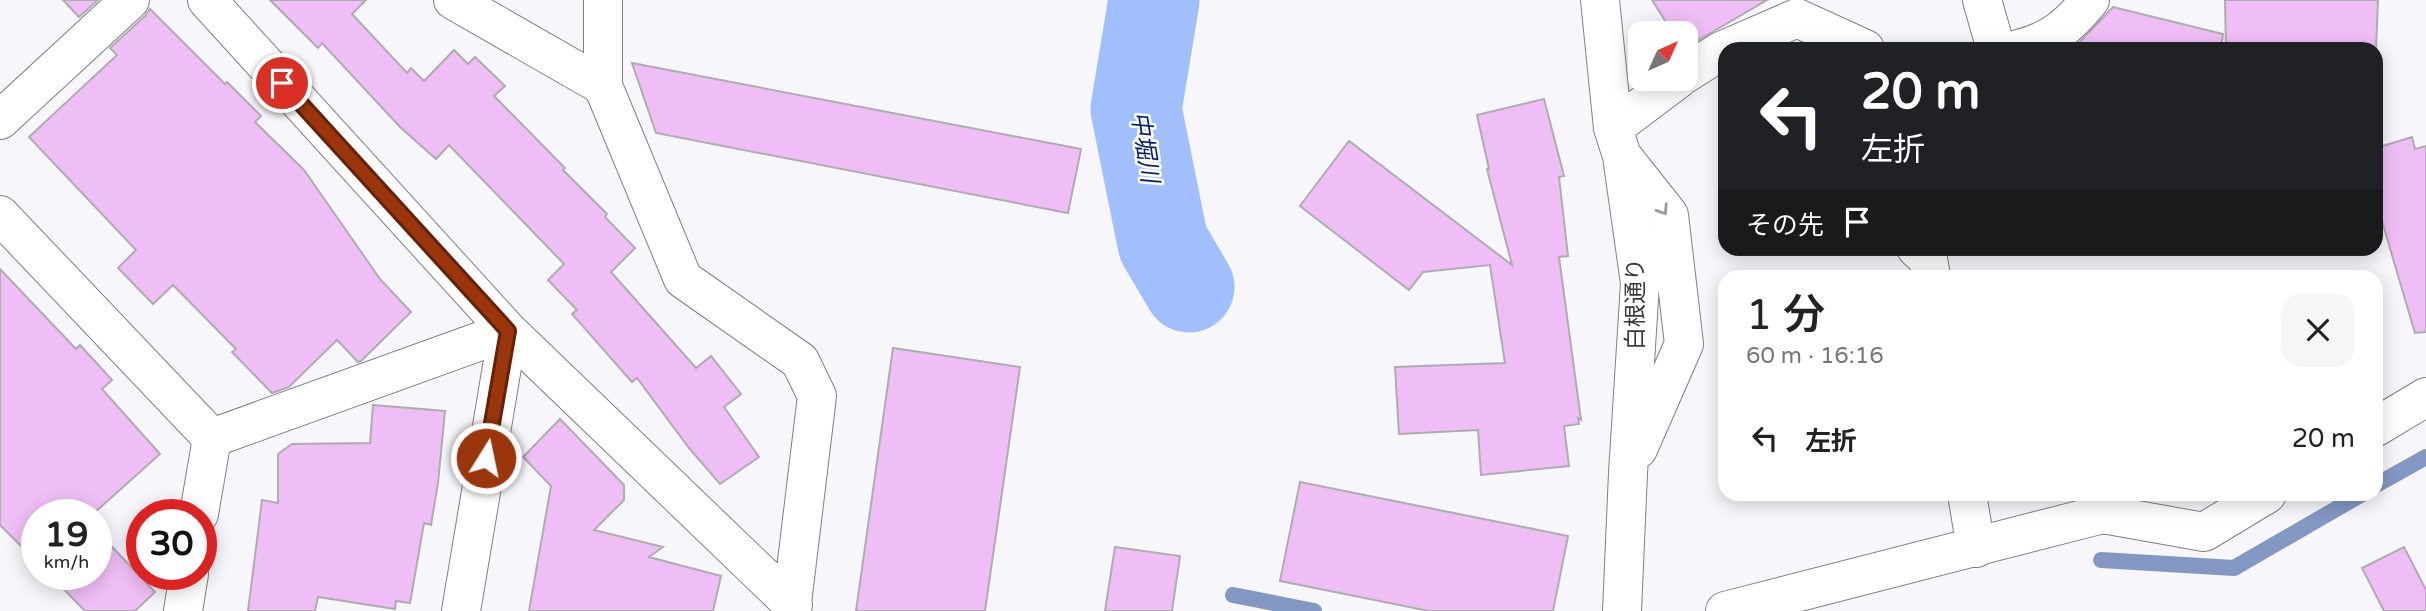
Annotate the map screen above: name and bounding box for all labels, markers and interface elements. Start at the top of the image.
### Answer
north arrow [1628,21,1698,91]
map controls [1628,21,1698,91]
pin [252,53,312,113]
text: 20 m [1861,63,1980,122]
icon: arrive [263,64,301,102]
icon: left [1746,70,1837,161]
water label: 中堀川 [1125,109,1165,188]
text: 左折 [1861,131,1925,169]
one-way arrow [1655,202,1668,215]
icon: arrive [1838,203,1876,241]
text: その先 [1746,210,1824,241]
street label: 白根通り [1622,258,1650,350]
text: 1 分 [1746,290,1825,341]
button: close [2281,293,2355,367]
text: 60 m · 16:16 [1746,342,1884,370]
icon: left [1746,419,1784,457]
position arrow [449,421,523,495]
text: 20 m [2292,423,2355,454]
text: 左折 [1805,426,1857,457]
speed limit sign: 30 [126,499,217,590]
text: 19 [45,514,88,556]
text: km/h [44,551,89,573]

